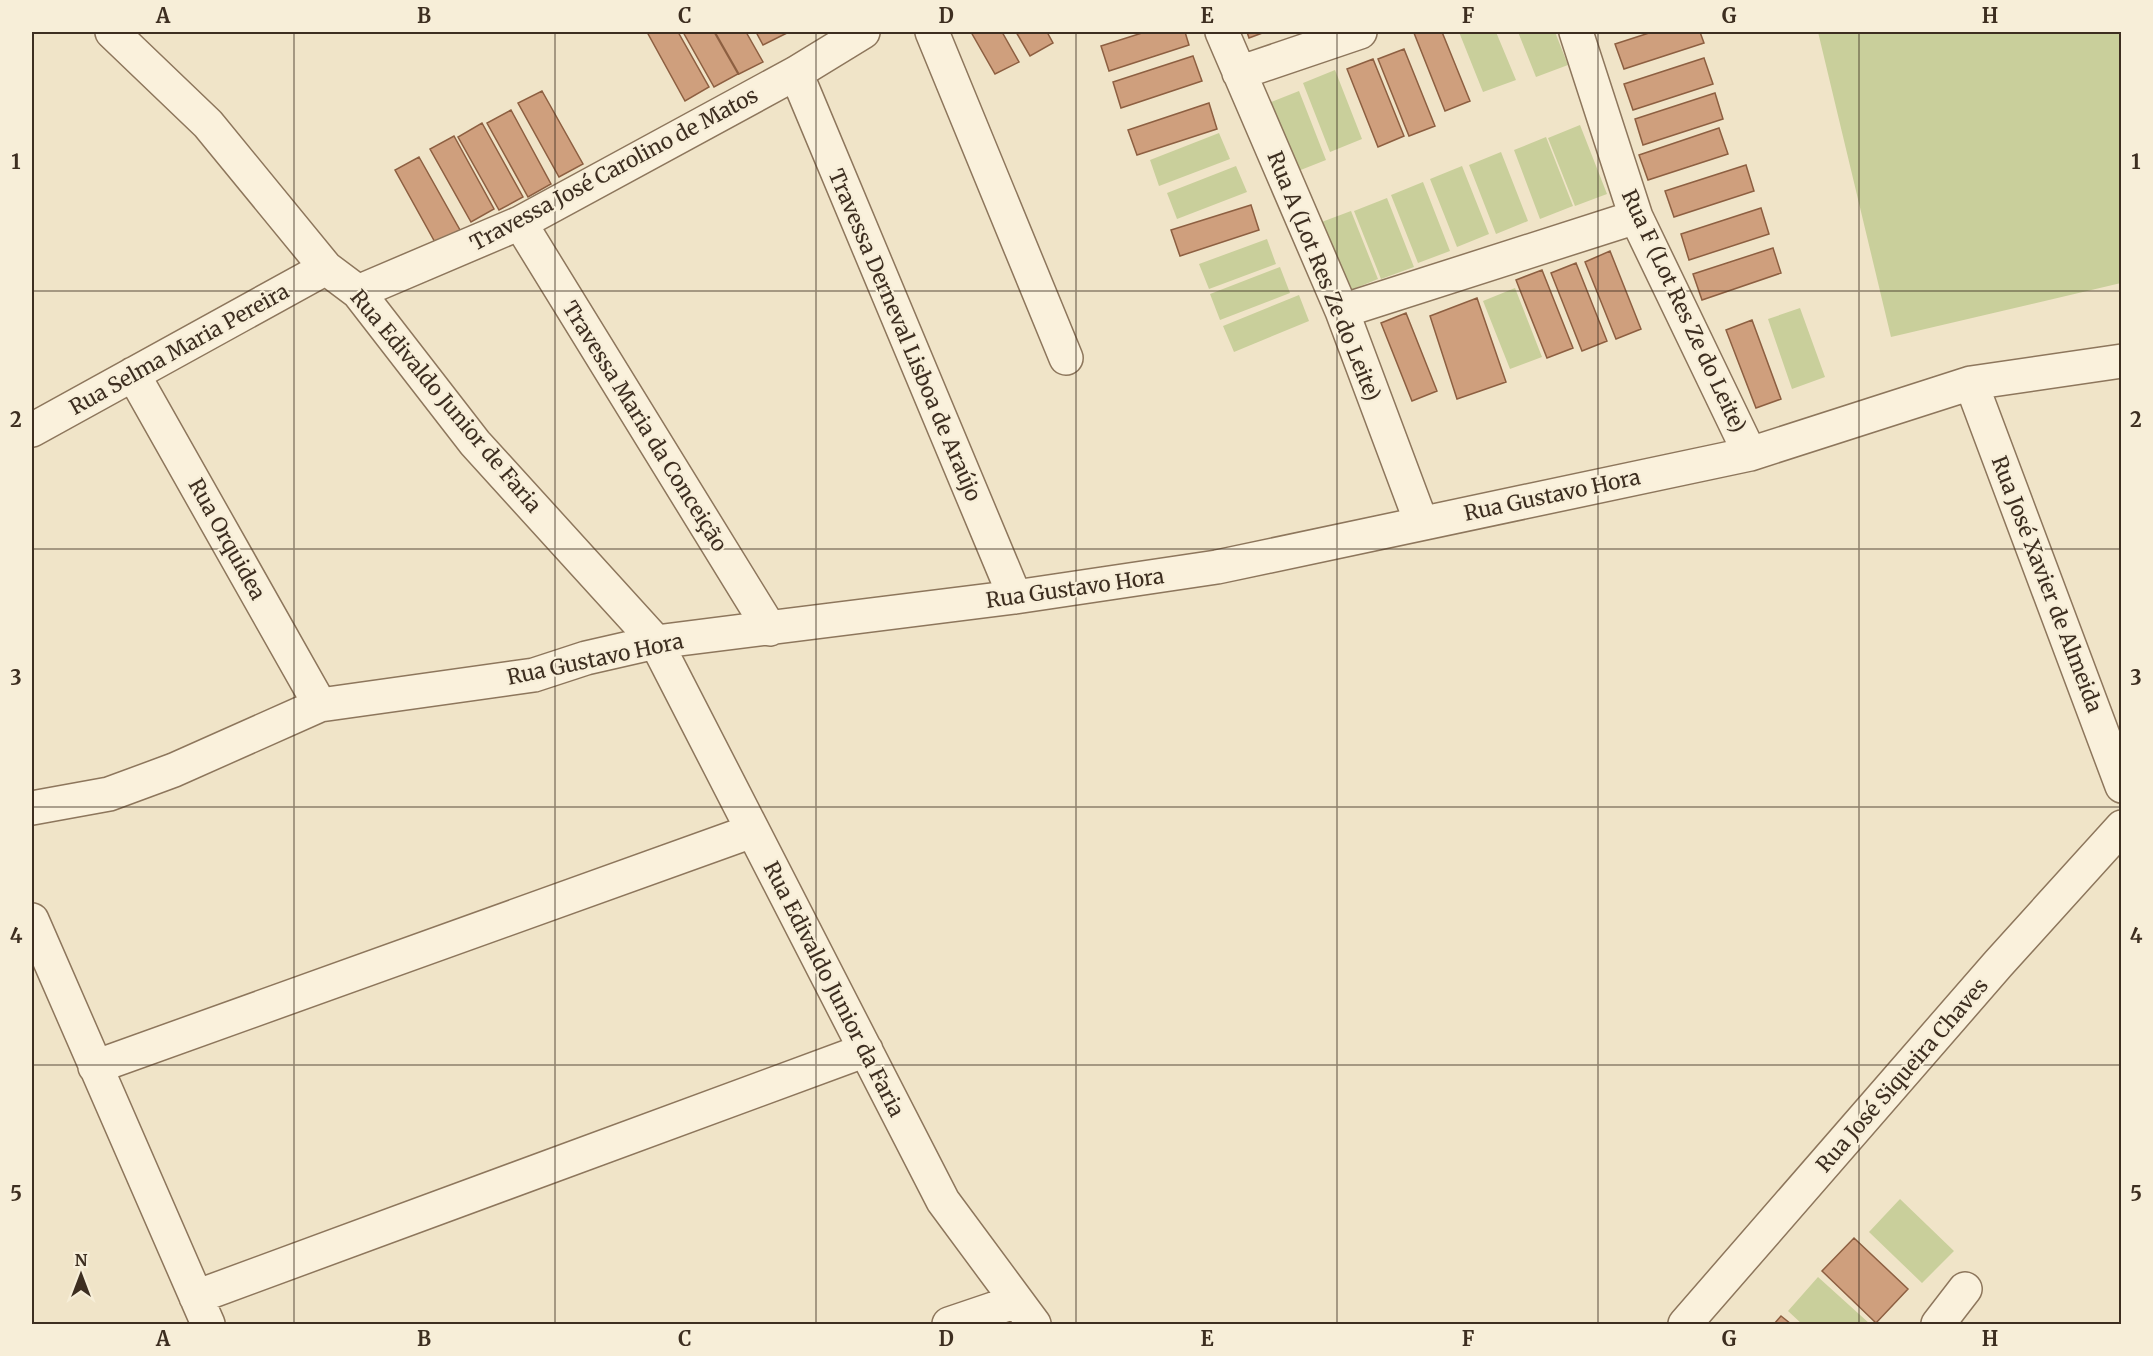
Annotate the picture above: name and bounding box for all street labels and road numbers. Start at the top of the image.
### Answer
street label: Travessa José Carolino de Matos [465,81,763,257]
street label: Rua A (Lot Res Ze do Leite) [1262,147,1386,405]
street label: Travessa Derneval Lisboa de Araújo [823,165,987,505]
street label: Rua F (Lot Res Ze do Leite) [1616,185,1752,437]
street label: Rua Selma Maria Pereira [64,277,294,421]
street label: Rua Edivaldo Junior de Faria [345,284,547,518]
street label: Travessa Maria da Conceição [557,296,733,556]
street label: Rua José Xavier de Almeida [1986,452,2108,716]
street label: Rua Gustavo Hora [1461,463,1643,527]
street label: Rua Orquidea [182,473,272,605]
street label: Rua Gustavo Hora [984,562,1166,614]
street label: Rua Gustavo Hora [504,627,686,691]
street label: Rua Edivaldo Junior da Faria [758,857,910,1121]
street label: Rua José Siqueira Chaves [1810,972,1994,1178]

